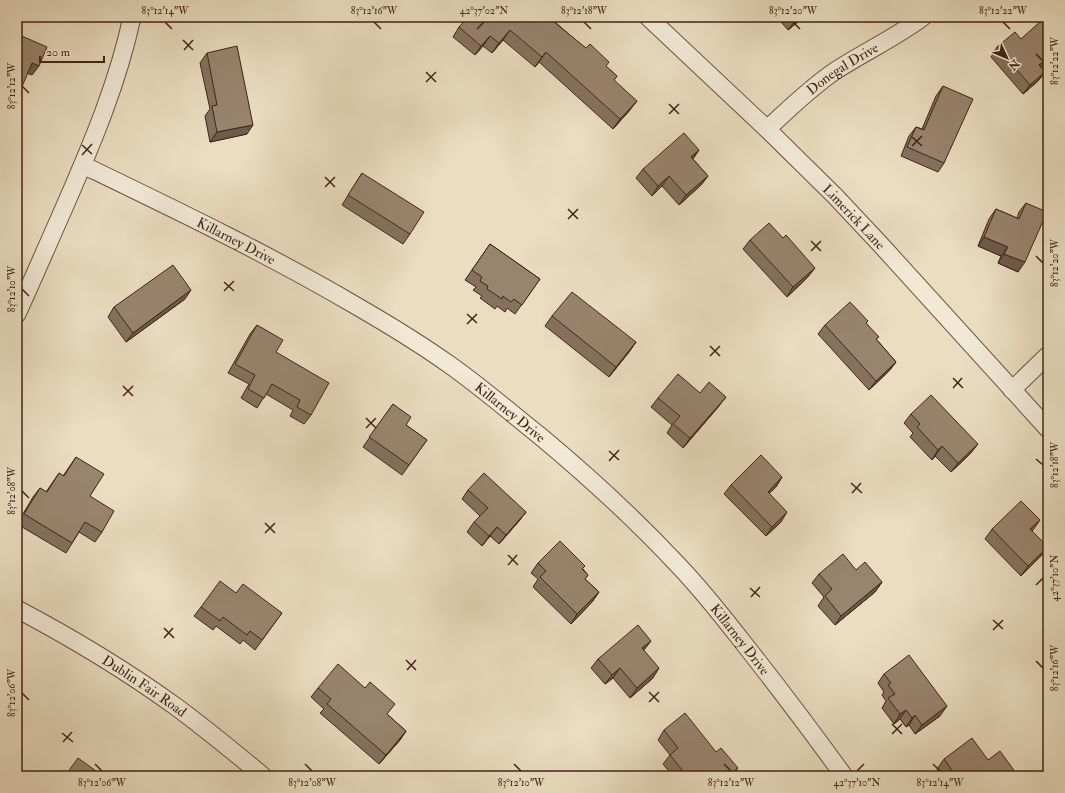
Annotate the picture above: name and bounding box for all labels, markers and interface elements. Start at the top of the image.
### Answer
text: 83°12'14"W [142,5,189,17]
text: 83°12'16"W [351,5,398,17]
text: 42°37'02"N [460,5,508,17]
text: 83°12'18"W [561,5,608,17]
text: 83°12'20"W [769,5,818,17]
text: 83°12'22"W [979,5,1028,17]
text: 83°12'22"W [1049,36,1061,85]
scale bar [40,38,104,64]
north arrow [987,38,1027,78]
street label: Donegal Drive [803,39,881,98]
text: 20 m [46,45,71,60]
text: N [1005,56,1023,73]
text: 83°12'12"W [6,62,18,109]
street label: Limerick Lane [819,180,889,253]
street label: Killarney Drive [194,214,279,268]
text: 83°12'20"W [1049,238,1061,287]
text: 83°12'10"W [6,265,18,312]
street label: Killarney Drive [472,378,549,446]
text: 83°12'18"W [1049,441,1061,488]
text: 83°12'08"W [6,466,18,515]
text: 42°37'10"N [1049,554,1061,601]
street label: Killarney Drive [707,600,774,678]
text: 83°12'16"W [1049,644,1061,691]
street label: Dublin Fair Road [99,651,190,720]
text: 83°12'06"W [6,668,18,717]
text: 83°12'06"W [78,777,127,789]
text: 83°12'08"W [288,777,337,789]
text: 83°12'10"W [498,777,545,789]
text: 83°12'12"W [708,777,755,789]
text: 42°37'10"N [834,777,881,789]
text: 83°12'14"W [917,777,964,789]

